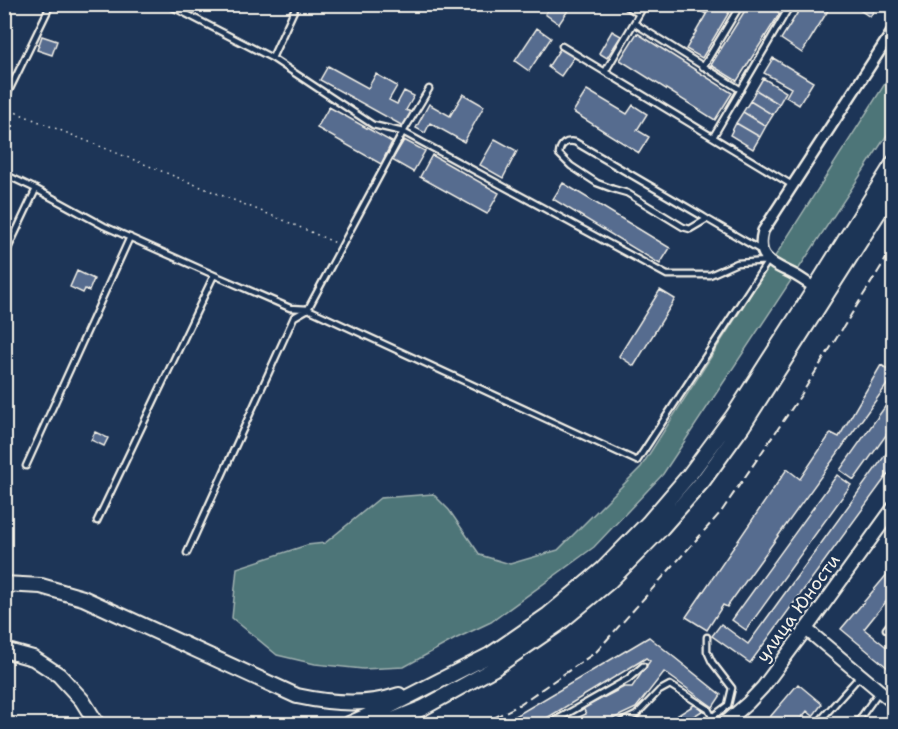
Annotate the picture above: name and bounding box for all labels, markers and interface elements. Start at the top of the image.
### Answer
street label: улица Юности [751,549,846,667]

